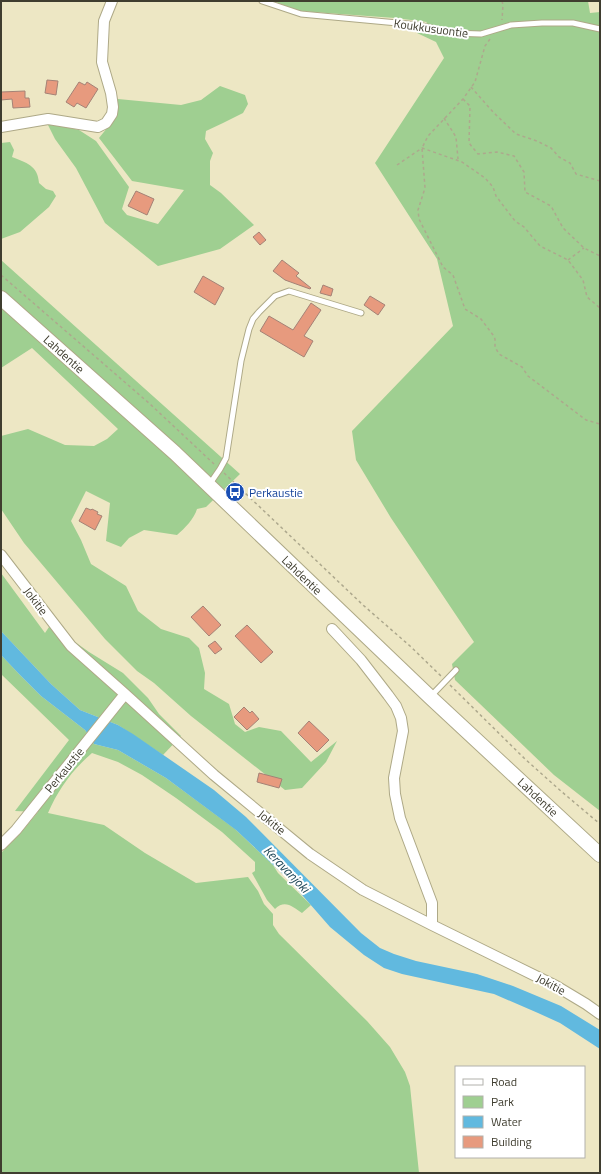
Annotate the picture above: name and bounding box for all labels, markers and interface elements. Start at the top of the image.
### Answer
street label: Koukkusuontie [393,13,469,43]
street label: Lahdentie [39,330,89,378]
bus stop icon: Perkaustie [224,481,246,503]
place label: Perkaustie [249,483,303,502]
street label: Lahdentie [277,551,327,599]
street label: Jokitie [19,583,53,619]
street label: Perkaustie [40,743,88,797]
street label: Lahdentie [513,773,563,821]
street label: Jokitie [254,805,290,839]
water label: Keravanjoki [259,841,316,898]
street label: Jokitie [533,968,569,1000]
legend [455,1066,585,1158]
text: Road [491,1072,517,1091]
text: Park [491,1092,514,1111]
text: Water [491,1112,522,1131]
text: Building [491,1132,532,1151]

